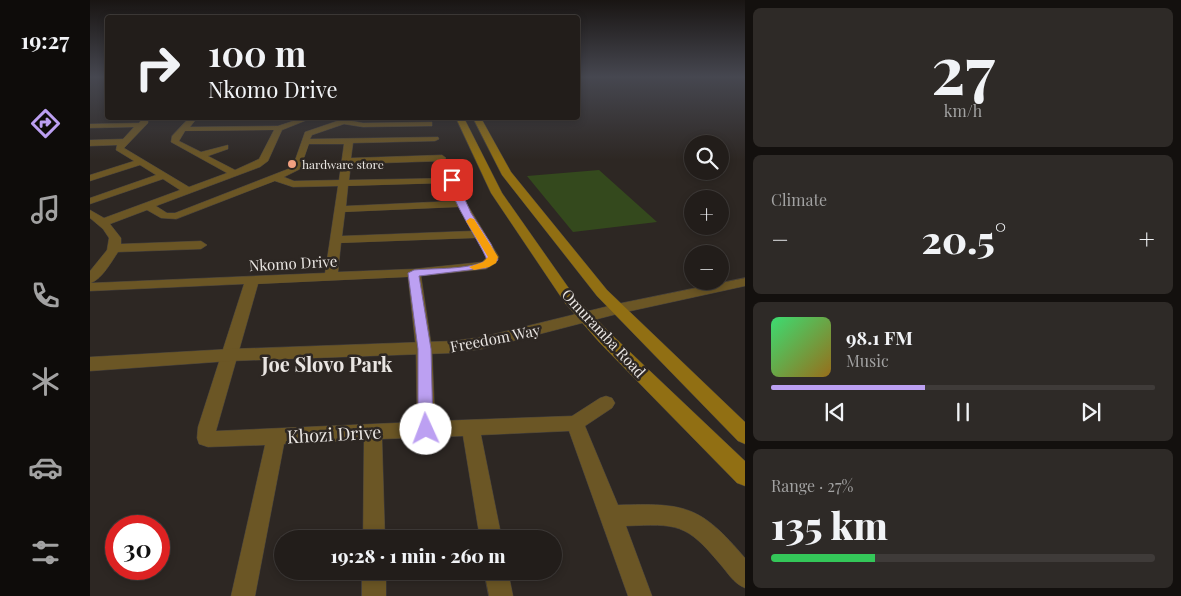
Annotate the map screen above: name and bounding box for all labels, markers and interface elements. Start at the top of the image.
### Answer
text: 27 [931,24,995,110]
text: 19:27 [21,25,69,55]
text: 100 m [208,29,306,76]
icon: right [125,35,190,100]
text: Nkomo Drive [208,74,338,104]
text: km/h [944,100,982,121]
icon: directions [28,106,63,141]
map controls [684,135,729,290]
button: search [684,135,729,180]
place label: hardware store [302,156,384,172]
marker: hardware store [286,158,298,170]
pin [431,159,473,201]
icon: arrive [438,166,466,194]
text: Climate [771,189,827,210]
button: + [684,190,729,235]
icon: music [28,192,63,227]
text: 20.5° [921,213,1006,264]
text: − [771,220,789,257]
text: + [1139,220,1155,257]
button: − [684,245,729,290]
street label: Nkomo Drive [248,251,338,275]
icon: phone [28,278,63,313]
street label: Omuramba Road [558,284,650,382]
street label: Freedom Way [448,319,542,357]
text: 98.1 FM [846,324,913,350]
district label: Joe Slovo Park [261,350,393,377]
text: Music [846,350,889,371]
icon: climate [28,364,63,399]
icon: previous [821,398,849,426]
icon: pause [949,398,977,426]
icon: next [1077,398,1105,426]
position arrow [399,402,451,454]
street label: Khozi Drive [286,420,382,448]
icon: car [28,450,63,485]
text: Range · 27% [771,475,853,496]
text: 135 km [771,499,888,550]
speed limit sign: 30 [105,515,170,580]
icon: filters [28,535,63,570]
text: 19:28 · 1 min · 260 m [330,542,506,568]

